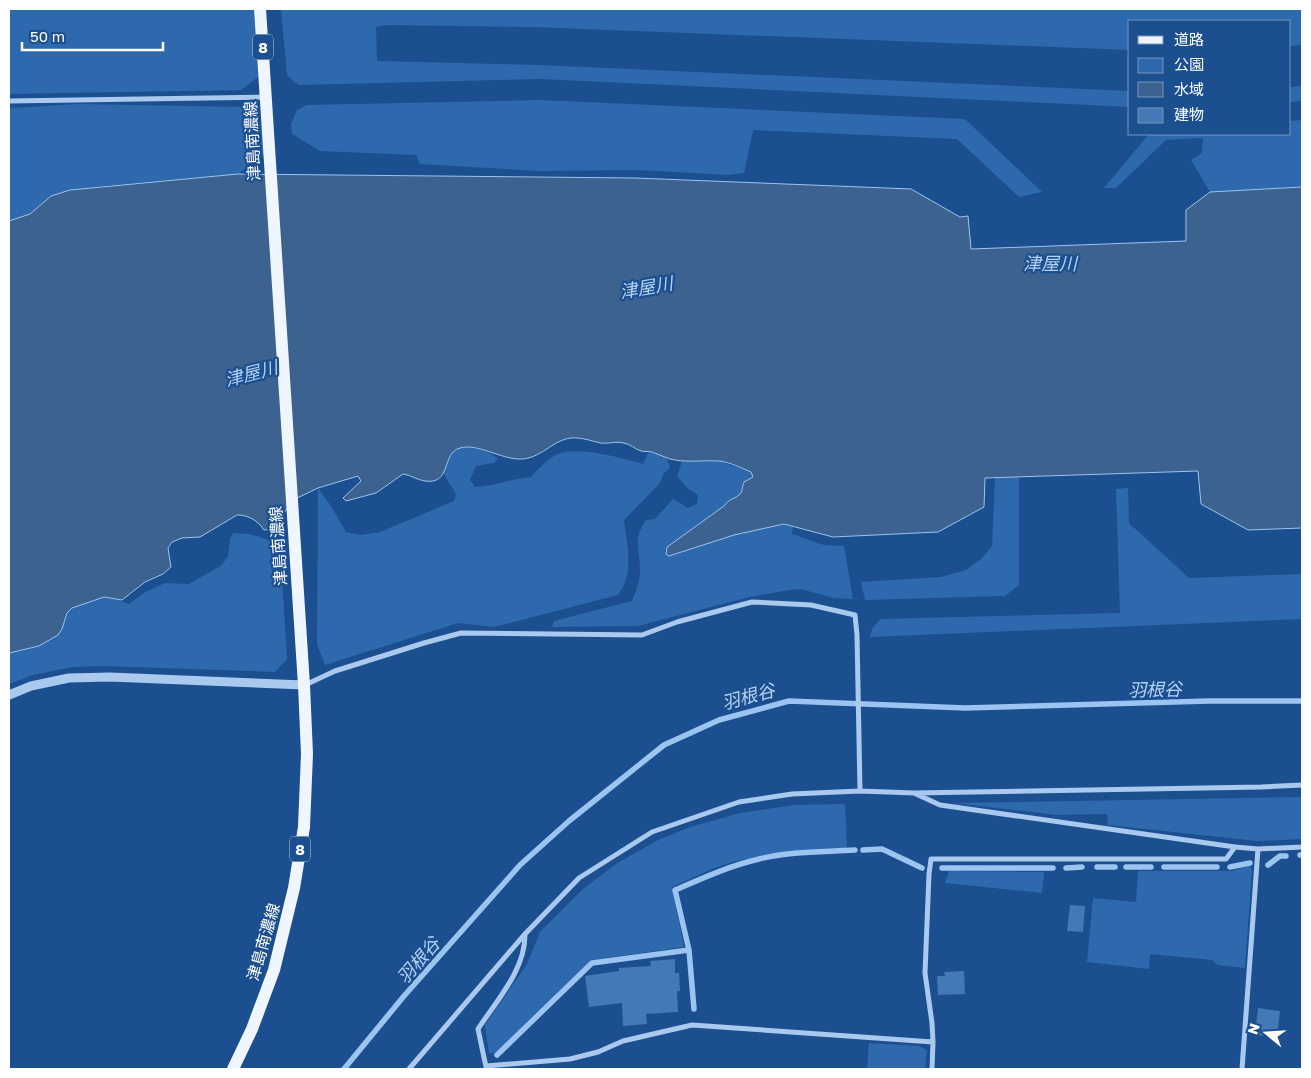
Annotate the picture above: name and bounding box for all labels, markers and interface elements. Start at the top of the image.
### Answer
scale bar [22,20,164,52]
legend [1128,20,1291,135]
text: 50 m [30,27,65,45]
text: 道路 [1174,30,1204,48]
road number: 8 [253,34,273,60]
text: 公園 [1174,55,1204,73]
text: 水域 [1174,80,1204,98]
street label: 津島南濃線 [240,101,264,181]
text: 建物 [1174,105,1204,123]
water label: 津屋川 [1023,252,1079,274]
water label: 津屋川 [618,271,676,303]
water label: 津屋川 [222,355,282,391]
street label: 津島南濃線 [265,505,291,587]
water label: 羽根谷 [1128,677,1184,700]
water label: 羽根谷 [719,678,779,714]
road number: 8 [290,836,310,862]
street label: 津島南濃線 [242,901,284,983]
water label: 羽根谷 [392,931,445,988]
north arrow [1241,1008,1291,1058]
text: N [1243,1021,1263,1037]

